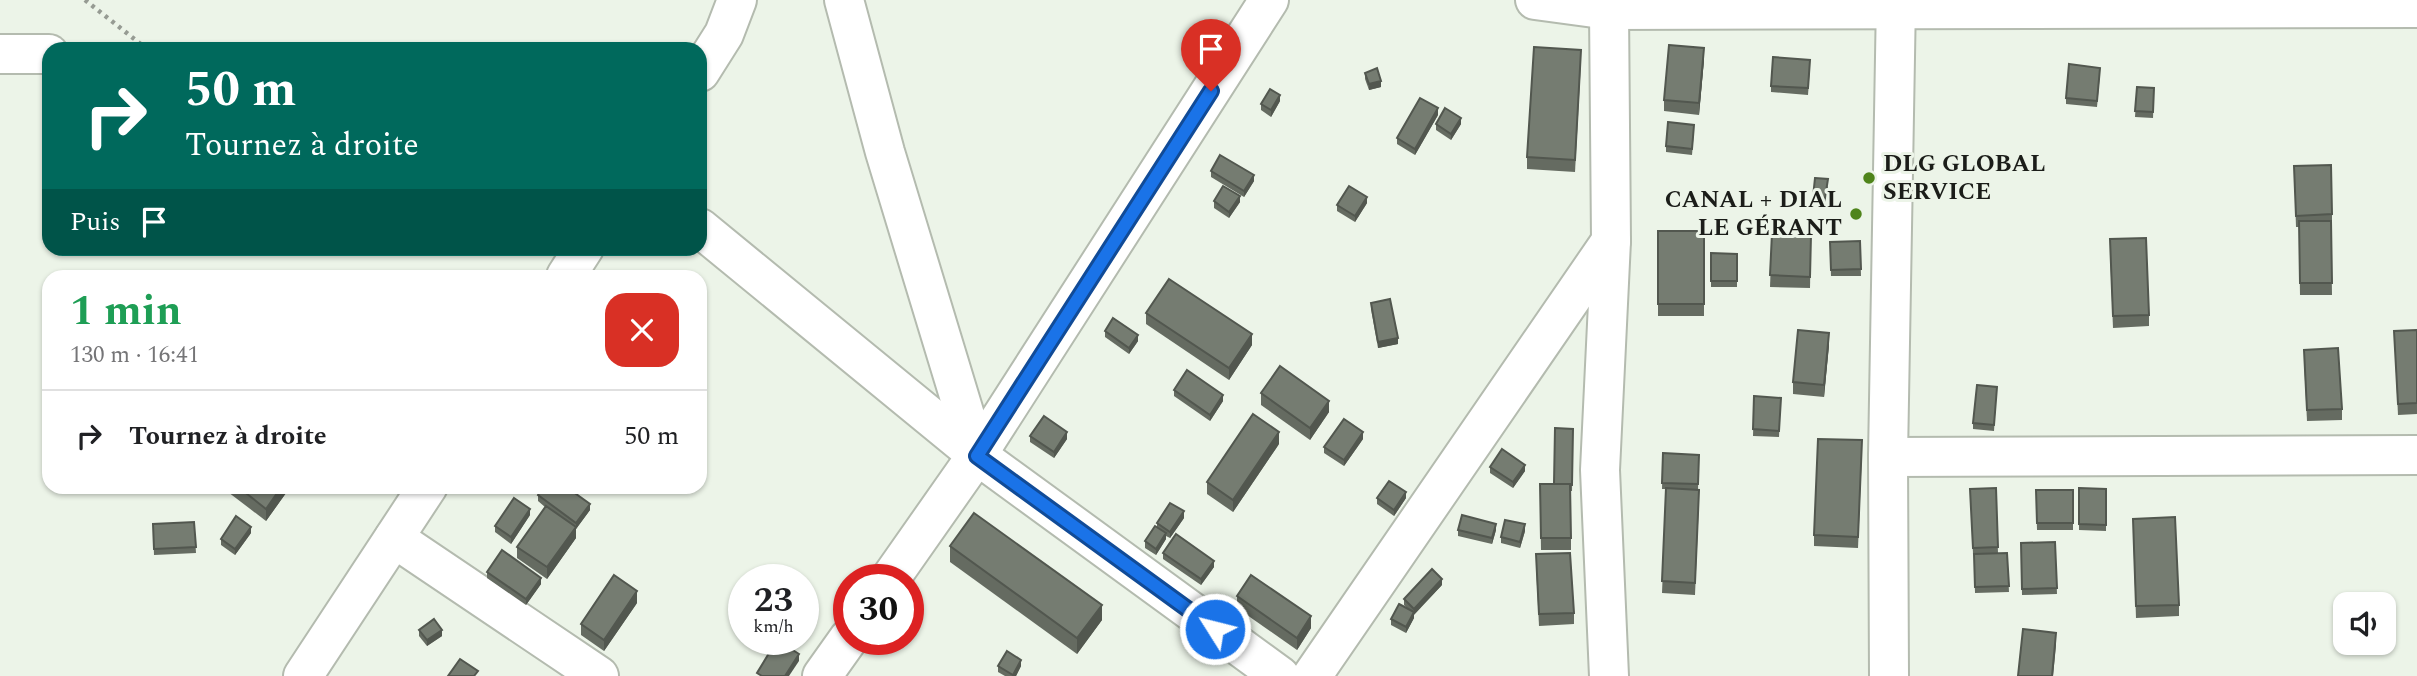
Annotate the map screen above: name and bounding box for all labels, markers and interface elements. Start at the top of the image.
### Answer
pin [1181,19,1241,91]
icon: arrive [1192,30,1230,68]
text: 50 m [185,53,296,128]
icon: right [70,70,161,161]
text: Tournez à droite [185,121,419,170]
place label: DLG GLOBAL SERVICE [1883,146,2046,210]
marker: DLG GLOBAL SERVICE [1861,170,1877,186]
place label: CANAL + DIAL LE GÉRANT [1665,182,1842,246]
text: Puis [70,202,121,242]
icon: arrive [135,203,173,241]
marker: CANAL + DIAL LE GÉRANT [1848,206,1864,222]
text: 1 min [70,280,182,343]
button: close [605,293,679,367]
text: 130 m · 16:41 [70,338,199,373]
text: Tournez à droite [129,416,327,456]
text: 50 m [624,416,679,456]
icon: right [70,417,108,455]
speed limit sign: 30 [833,564,924,655]
text: 23 [754,574,793,627]
position arrow [1178,592,1252,666]
map controls [2333,592,2396,655]
button: sound [2333,592,2396,655]
text: km/h [753,613,794,640]

